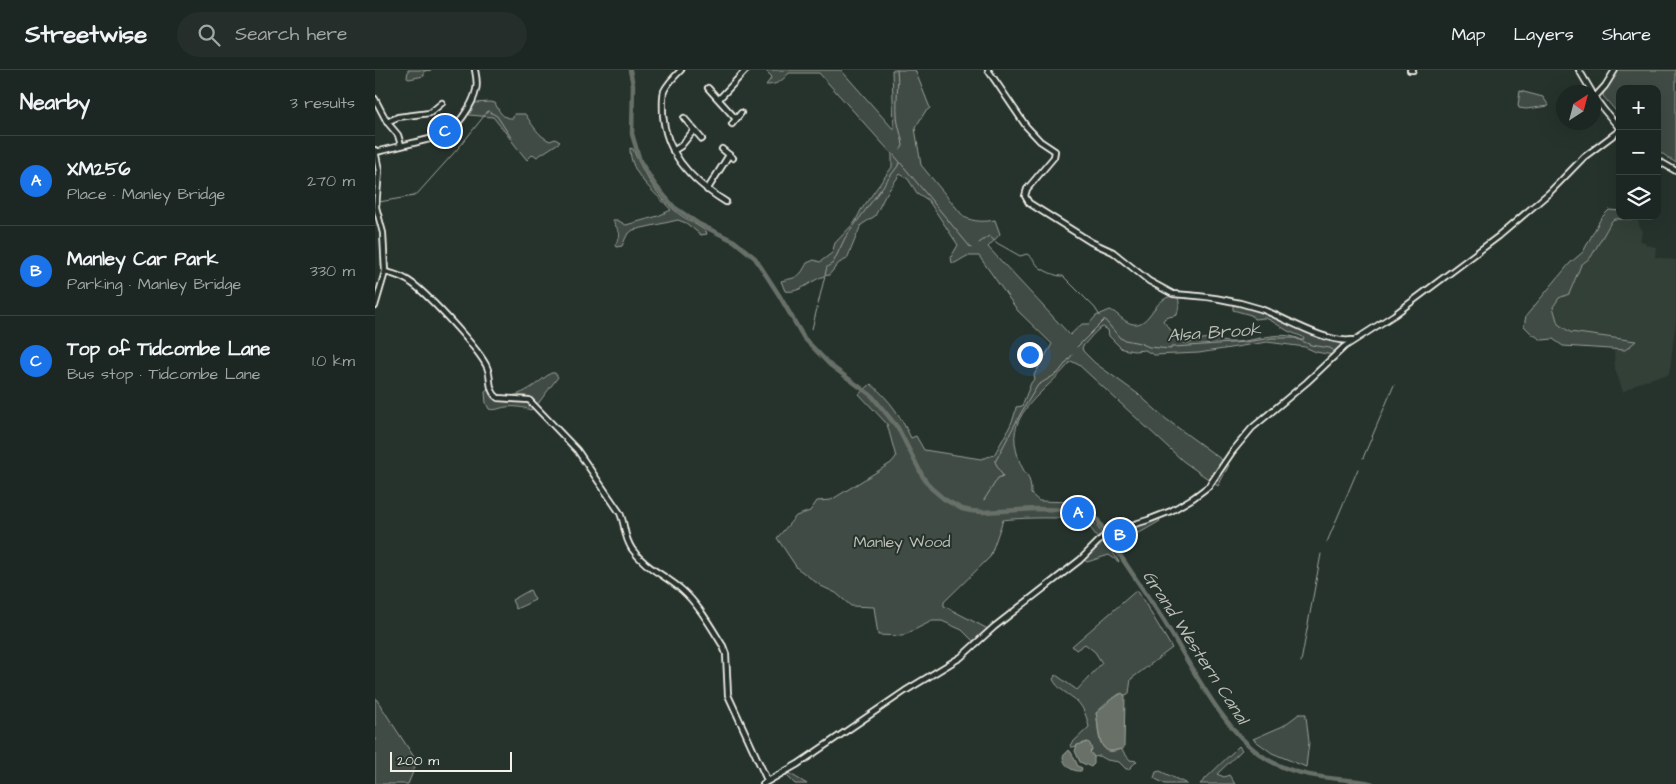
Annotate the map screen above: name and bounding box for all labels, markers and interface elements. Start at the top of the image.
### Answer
search box [177,12,527,57]
text: Streetwise [25,18,147,52]
icon: search [195,21,223,49]
text: Search here [235,21,347,48]
text: Map [1451,22,1485,47]
text: Layers [1513,22,1574,47]
text: Share [1602,22,1651,47]
north arrow [1556,85,1601,130]
map controls [1616,85,1661,220]
button: + [1616,85,1661,130]
text: Nearby [20,88,90,117]
text: 3 results [290,92,355,114]
pin: C [429,112,461,150]
button: − [1616,130,1661,175]
text: XM256 [67,156,130,183]
text: A [31,170,41,192]
text: 270 m [307,170,355,192]
button: layers [1616,175,1661,220]
text: Place · Manley Bridge [67,183,225,205]
text: Manley Car Park [67,246,218,273]
text: B [30,260,42,282]
text: 330 m [310,260,355,282]
text: Parking · Manley Bridge [67,273,241,295]
water label: Alsa Brook [1166,317,1263,348]
text: Top of Tidcombe Lane [67,336,270,363]
your location [1017,342,1043,368]
text: C [30,350,42,372]
text: 1.0 km [312,350,355,372]
text: Bus stop · Tidcombe Lane [67,363,261,385]
pin: A [1062,494,1094,532]
pin: B [1104,516,1136,554]
park label: Manley Wood [854,531,950,554]
water label: Grand Western Canal [1136,566,1256,731]
scale bar [390,749,513,772]
text: 200 m [397,751,439,771]

